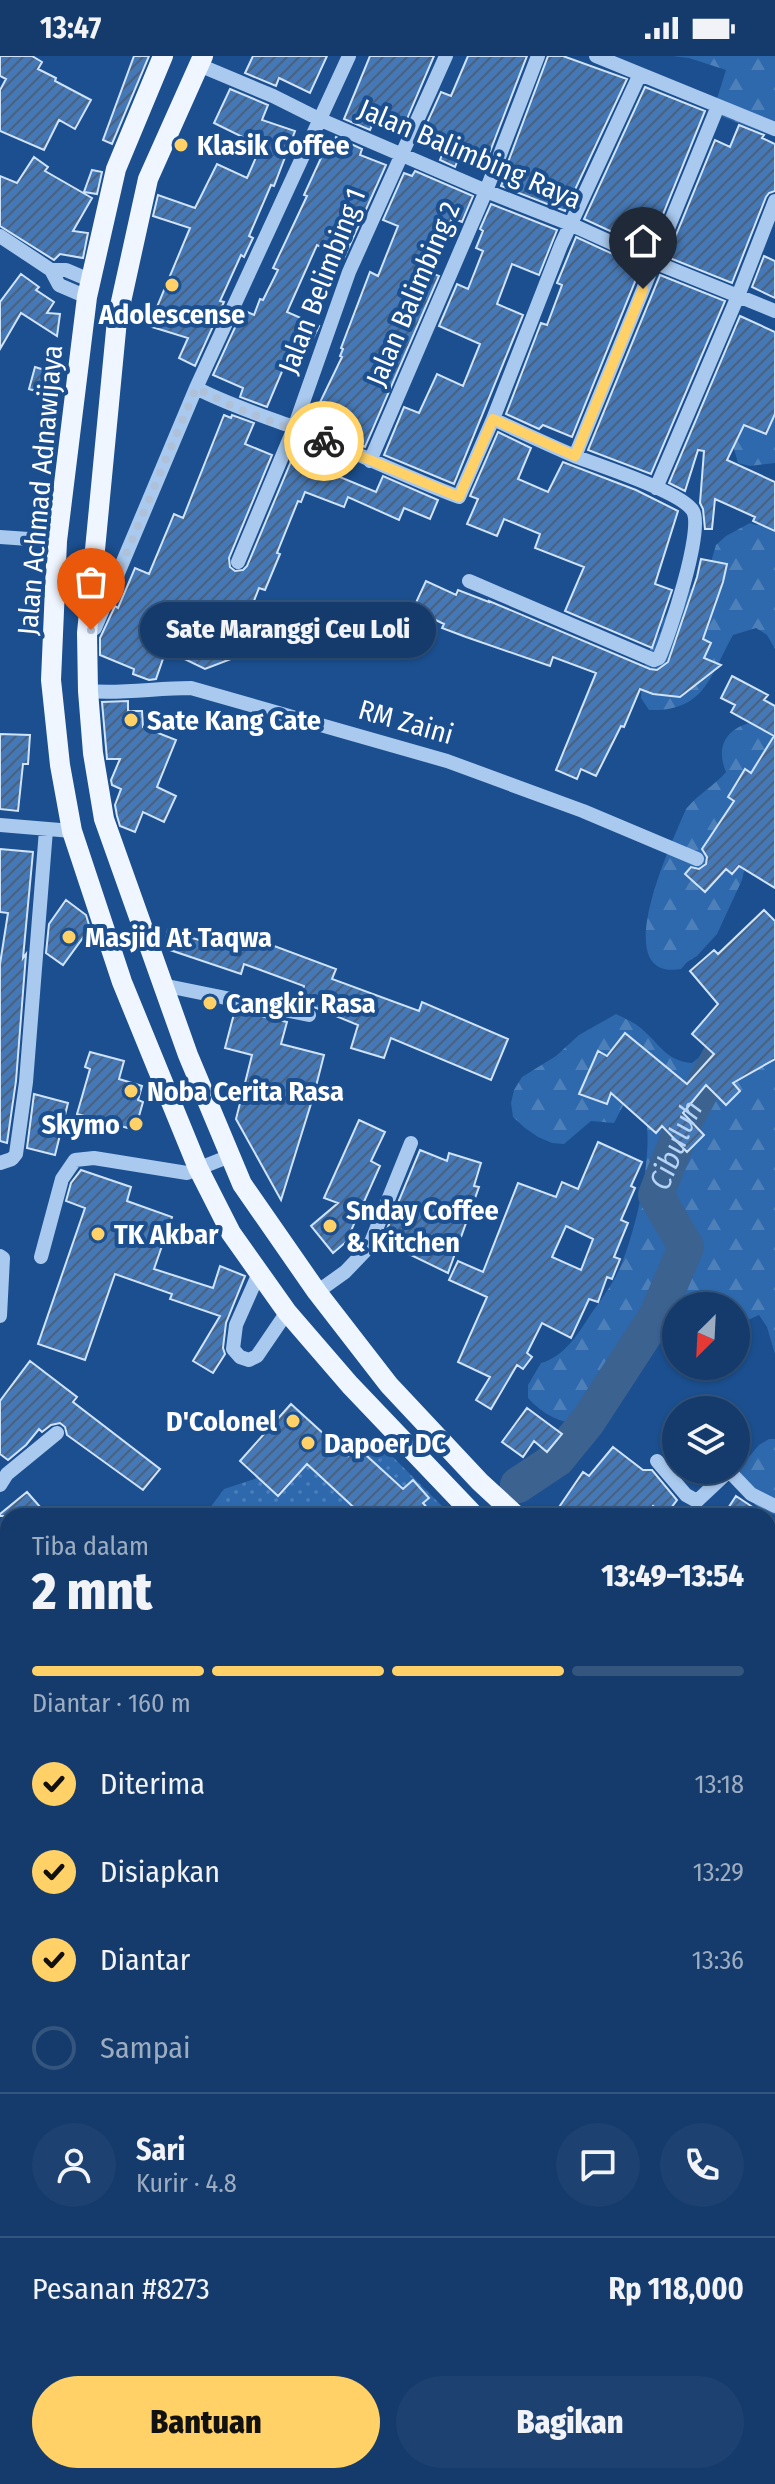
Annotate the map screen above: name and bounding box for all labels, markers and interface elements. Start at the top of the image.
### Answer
text: 13:47 [40,10,101,46]
street label: Jalan Balimbing Raya [354,92,586,216]
place label: Klasik Coffee [197,129,350,162]
marker: Klasik Coffee [172,136,190,154]
street label: Jalan Belimbing 1 [271,184,373,378]
street label: Jalan Balimbing 2 [359,197,467,391]
pin [609,207,677,289]
icon: home [621,219,665,263]
marker: Adolescense [163,276,181,294]
place label: Adolescense [98,298,245,331]
street label: Jalan Achmad Adnawijaya [11,343,69,637]
courier [284,401,364,481]
icon: bike [302,419,346,463]
pin [57,548,125,630]
icon: bag [69,560,113,604]
callout: Sate Maranggi Ceu Loli [139,602,435,658]
text: Sate Maranggi Ceu Loli [166,614,410,645]
street label: RM Zaini [355,693,457,751]
place label: Sate Kang Cate [147,704,321,737]
marker: Sate Kang Cate [122,711,140,729]
place label: Masjid At Taqwa [85,921,272,954]
marker: Masjid At Taqwa [60,928,78,946]
place label: Cangkir Rasa [226,987,376,1020]
marker: Cangkir Rasa [201,994,219,1012]
place label: Noba Cerita Rasa [147,1075,344,1108]
marker: Noba Cerita Rasa [122,1082,140,1100]
water label: Cibuluh [642,1094,710,1195]
place label: Skymo [42,1108,120,1141]
marker: Skymo [127,1115,145,1133]
place label: Snday Coffee & Kitchen [346,1194,499,1259]
marker: Snday Coffee & Kitchen [321,1217,339,1235]
place label: TK Akbar [114,1218,219,1251]
marker: TK Akbar [89,1225,107,1243]
north arrow [662,1292,750,1380]
map controls [662,1292,750,1484]
button: layers [662,1396,750,1484]
place label: D'Colonel [166,1405,277,1438]
marker: D'Colonel [284,1412,302,1430]
place label: Dapoer DC [324,1427,446,1460]
marker: Dapoer DC [299,1434,317,1452]
text: Tiba dalam [32,1531,149,1562]
text: 13:49–13:54 [601,1558,744,1594]
text: 2 mnt [32,1560,152,1623]
text: Diantar · 160 m [32,1688,191,1719]
icon: check [32,1762,76,1806]
text: Diterima [100,1766,205,1802]
text: 13:18 [695,1769,744,1800]
icon: check [32,1850,76,1894]
text: Disiapkan [100,1854,220,1890]
text: 13:29 [693,1857,744,1888]
icon: check [32,1938,76,1982]
text: Diantar [100,1942,190,1978]
text: 13:36 [692,1945,744,1976]
text: Sampai [100,2030,191,2066]
button: person [32,2123,116,2207]
button: chat [556,2123,640,2207]
button: phone [660,2123,744,2207]
text: Sari [136,2132,185,2168]
text: Kurir · 4.8 [136,2168,237,2199]
text: Pesanan #8273 [32,2271,210,2307]
text: Rp 118,000 [608,2271,744,2307]
button: Bantuan [32,2376,380,2468]
button: Bagikan [396,2376,744,2468]

